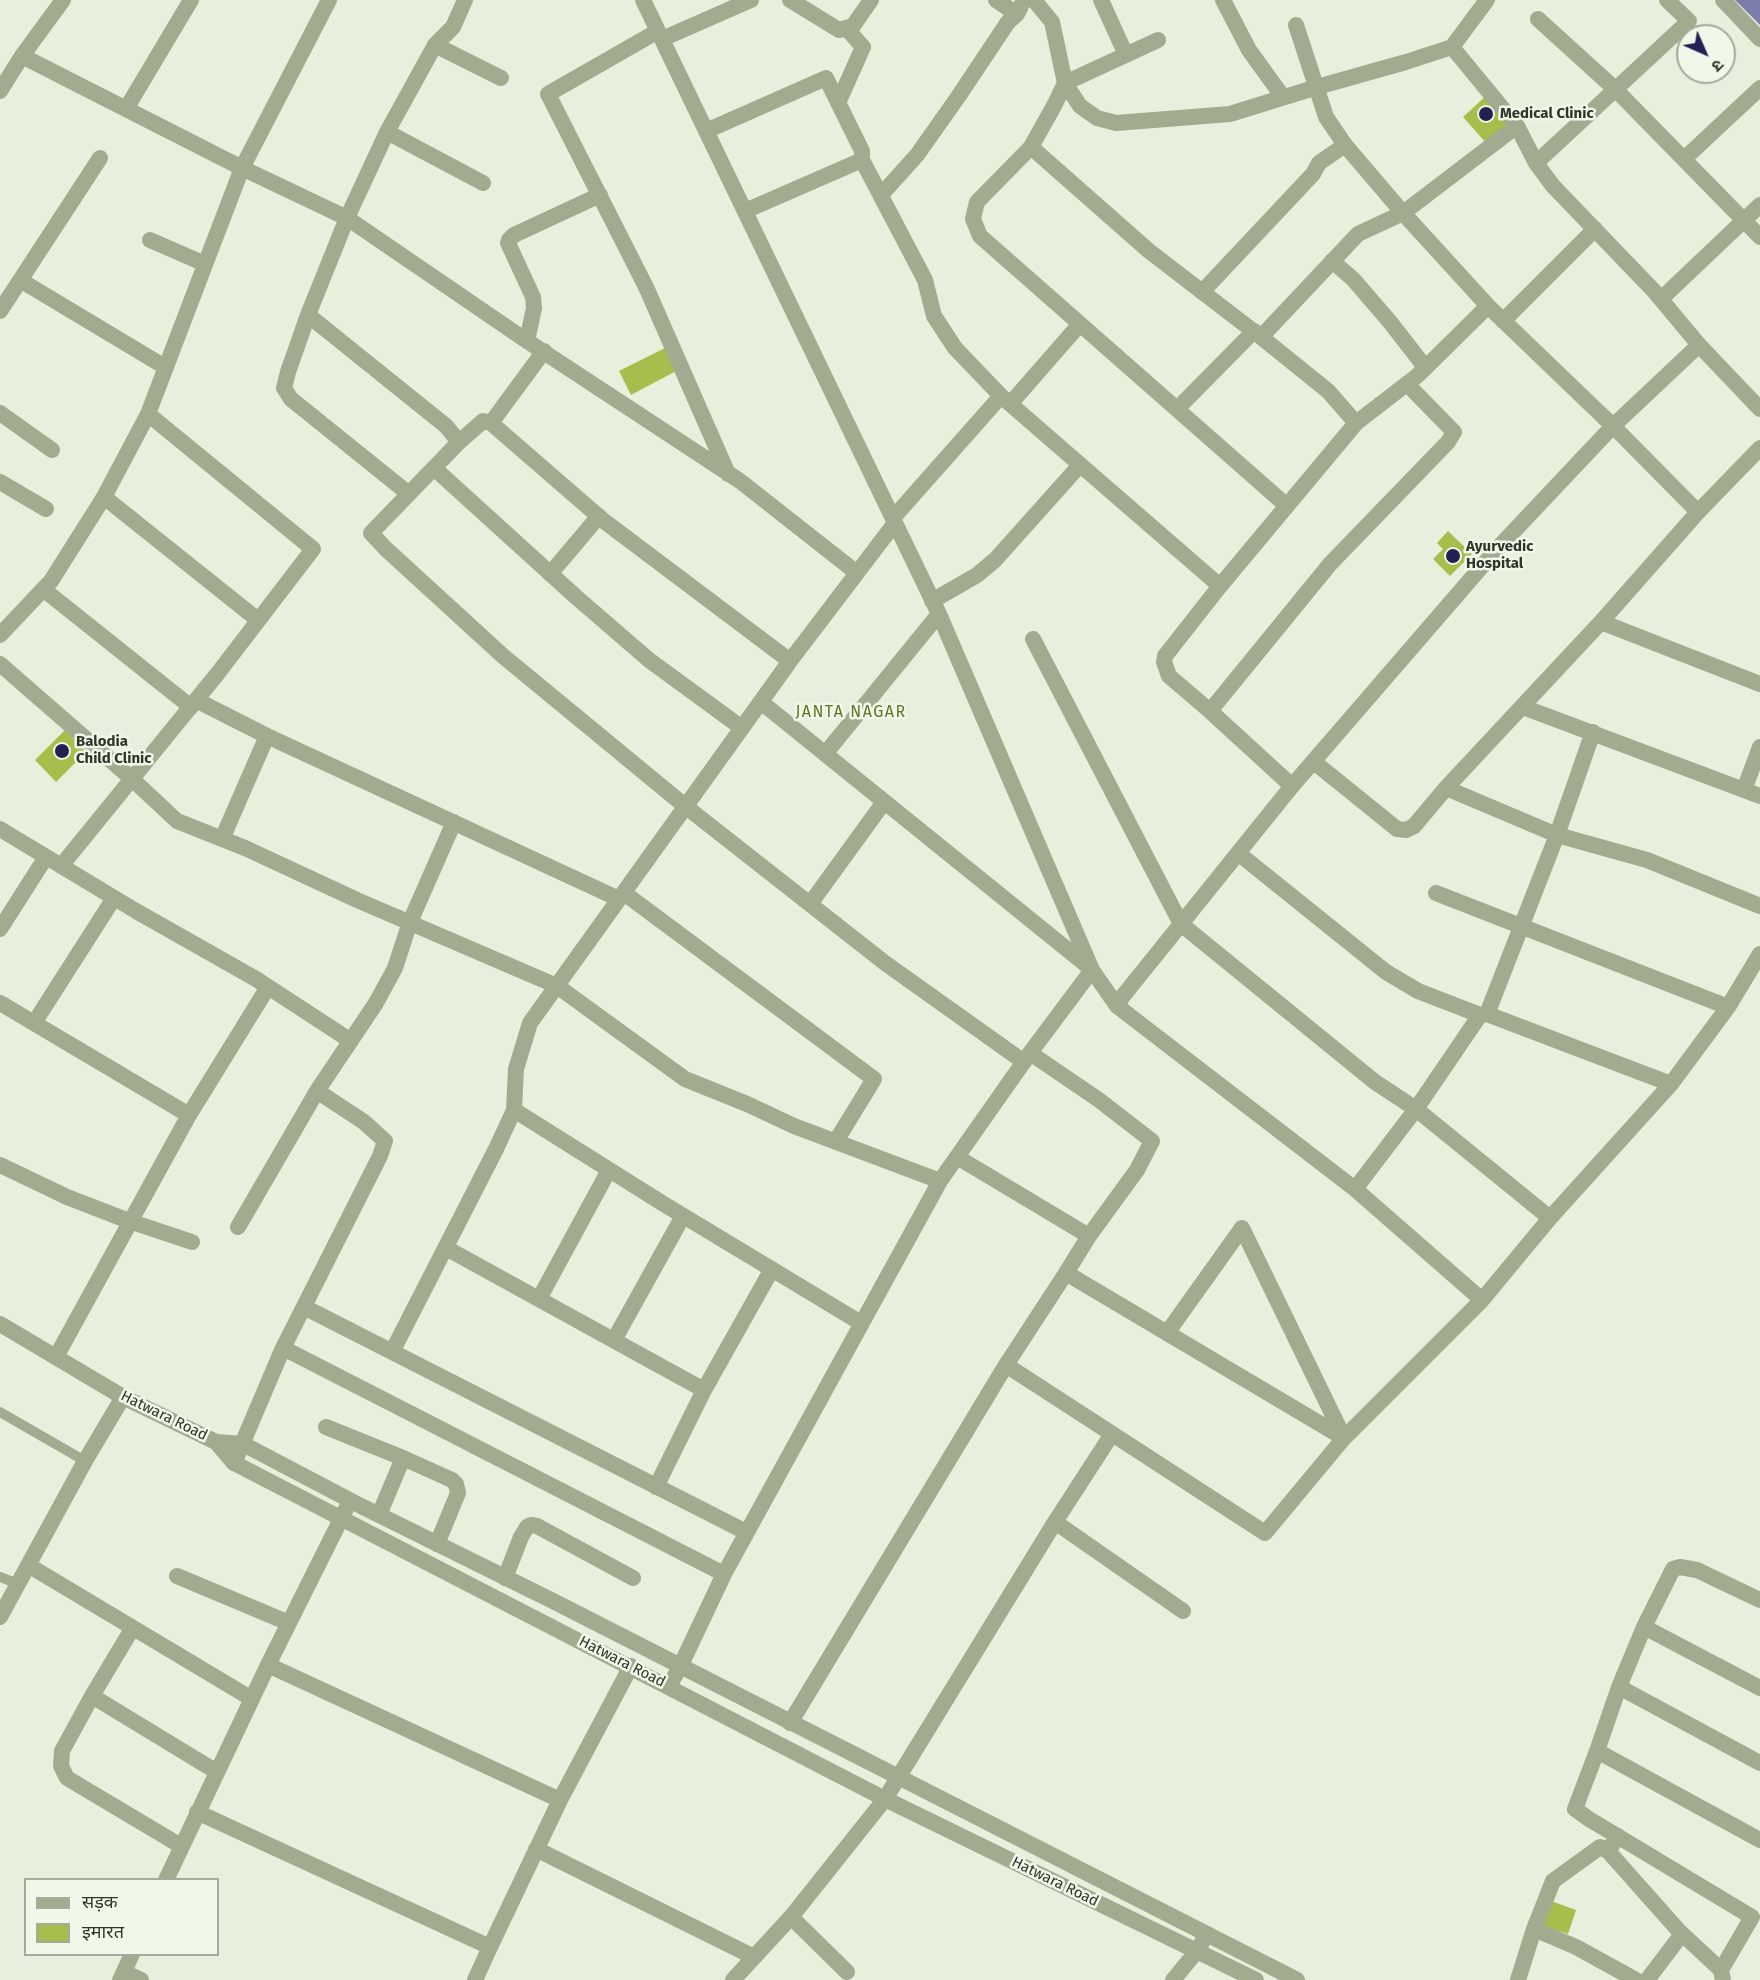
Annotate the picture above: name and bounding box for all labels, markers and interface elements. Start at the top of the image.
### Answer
north arrow [1676,24,1736,84]
text: उ [1708,56,1728,76]
marker: Medical Clinic [1477,105,1495,123]
place label: Medical Clinic [1500,105,1594,123]
place label: Ayurvedic Hospital [1466,538,1533,573]
marker: Ayurvedic Hospital [1444,547,1462,565]
district label: JANTA NAGAR [795,703,907,723]
place label: Balodia Child Clinic [76,733,152,768]
marker: Balodia Child Clinic [53,742,71,760]
street label: Hatwara Road [118,1387,210,1445]
street label: Hatwara Road [576,1633,668,1691]
street label: Hatwara Road [1009,1853,1101,1911]
legend [24,1878,219,1956]
text: सड़क [82,1891,118,1913]
text: इमारत [82,1921,124,1943]

